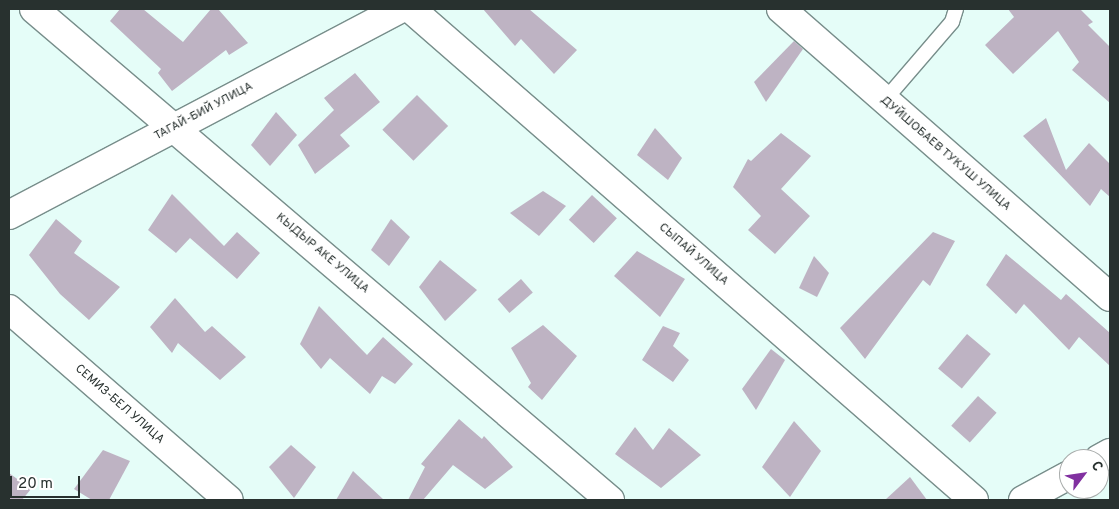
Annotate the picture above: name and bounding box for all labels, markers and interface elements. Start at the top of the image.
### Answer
street label: ТАГАЙ-БИЙ УЛИЦА [152,80,256,144]
street label: ДУЙШОБАЕВ ТУКУШ УЛИЦА [877,93,1013,215]
street label: КЫДЫР АКЕ УЛИЦА [272,211,372,297]
street label: СЫПАЙ УЛИЦА [655,221,731,289]
street label: СЕМИЗ-БЕЛ УЛИЦА [71,362,167,448]
north arrow [1059,449,1109,499]
text: С [1087,458,1106,475]
scale bar [12,466,82,498]
text: 20 m [18,475,53,494]

